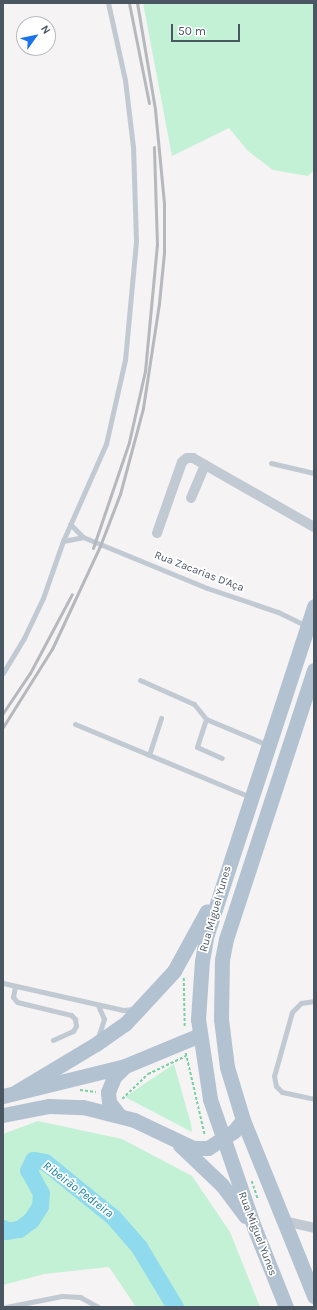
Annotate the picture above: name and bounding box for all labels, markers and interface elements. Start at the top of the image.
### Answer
north arrow [16,16,56,56]
scale bar [173,16,242,42]
text: N [38,23,53,37]
text: 50 m [178,24,206,38]
street label: Rua Zacarias D'Aça [152,549,246,595]
street label: Rua Miguel Yunes [197,864,235,954]
water label: Ribeirão Pedreira [40,1159,116,1221]
street label: Rua Miguel Yunes [235,1190,279,1278]

